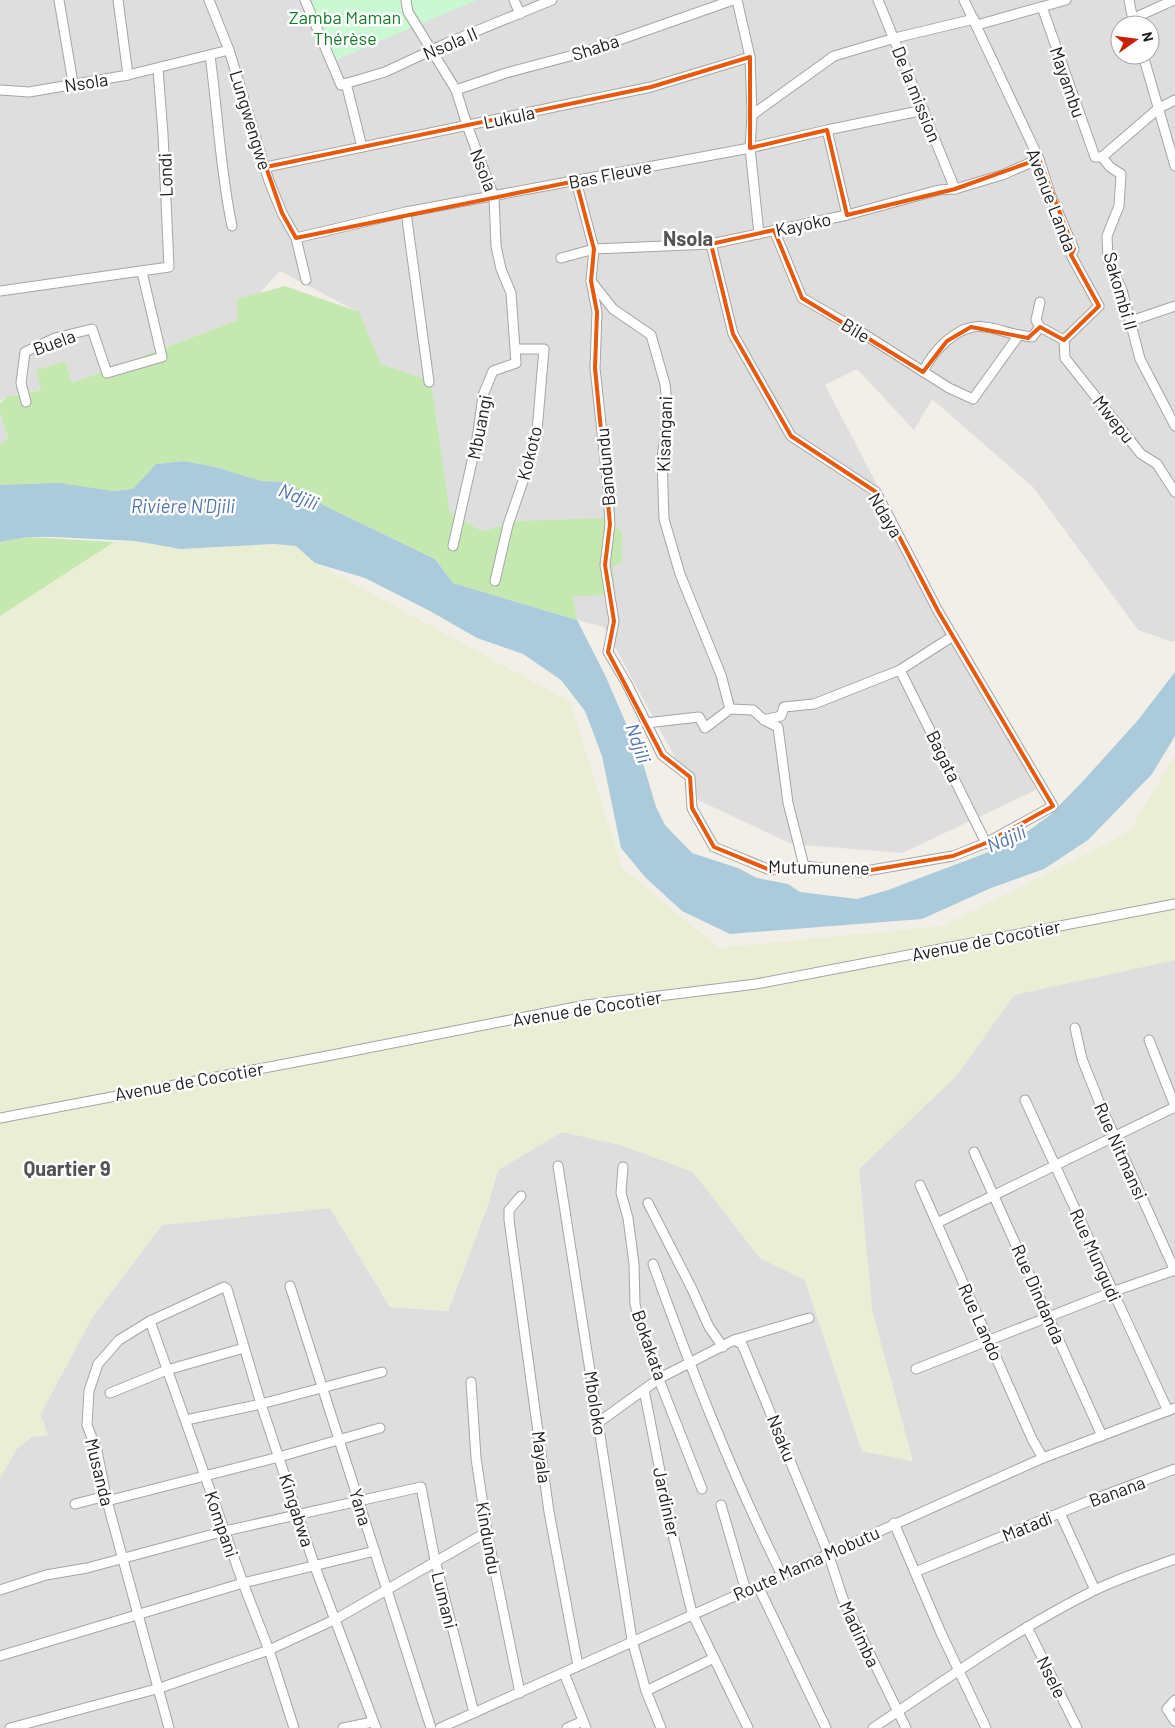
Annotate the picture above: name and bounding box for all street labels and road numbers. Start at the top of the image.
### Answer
street label: Nsola II [420,22,480,64]
street label: Shaba [569,29,621,65]
street label: De la mission [888,43,946,145]
street label: Mayambu [1046,44,1090,120]
street label: Lungwengwe [225,67,277,173]
street label: Nsola [63,68,109,96]
street label: Lukula [481,101,537,133]
street label: Avenue Landa [1022,145,1082,255]
street label: Nsola [466,146,502,194]
street label: Londi [153,153,177,197]
street label: Bas Fleuve [567,155,653,193]
street label: Kayoko [773,207,833,241]
street label: Sakombi II [1099,249,1143,333]
street label: Bile [838,313,874,347]
street label: Buela [30,324,78,360]
street label: Mwepu [1088,391,1140,447]
street label: Mbuangi [462,393,496,461]
street label: Kisangani [652,396,676,472]
street label: Kokoto [512,424,546,482]
street label: Bandundu [591,427,619,507]
street label: Ndaya [864,489,908,541]
street label: Bagata [922,727,966,785]
street label: Mutumunene [768,855,870,879]
street label: Avenue de Cocotier [910,915,1063,965]
street label: Avenue de Cocotier [511,985,664,1031]
street label: Avenue de Cocotier [113,1057,266,1105]
street label: Rue Nitmansi [1090,1099,1152,1203]
street label: Rue Mungudi [1066,1205,1126,1305]
street label: Rue Dindanda [1007,1241,1071,1347]
street label: Rue Lando [954,1280,1008,1364]
street label: Bokakata [628,1307,672,1383]
street label: Mboloko [580,1369,612,1437]
street label: Nsaku [763,1411,801,1465]
street label: Mayala [528,1430,556,1484]
street label: Musanda [81,1436,119,1508]
street label: Jardinier [649,1465,685,1539]
street label: Kingabwa [275,1471,319,1549]
street label: Banana [1086,1471,1148,1511]
street label: Yana [345,1486,377,1528]
street label: Kompani [200,1488,244,1560]
street label: Kindundu [472,1500,506,1576]
street label: Matadi [999,1506,1055,1546]
street label: Route Mama Mobutu [729,1521,883,1605]
street label: Lumani [427,1569,463,1631]
street label: Madimba [835,1597,885,1671]
street label: Nsele [1032,1652,1072,1702]

